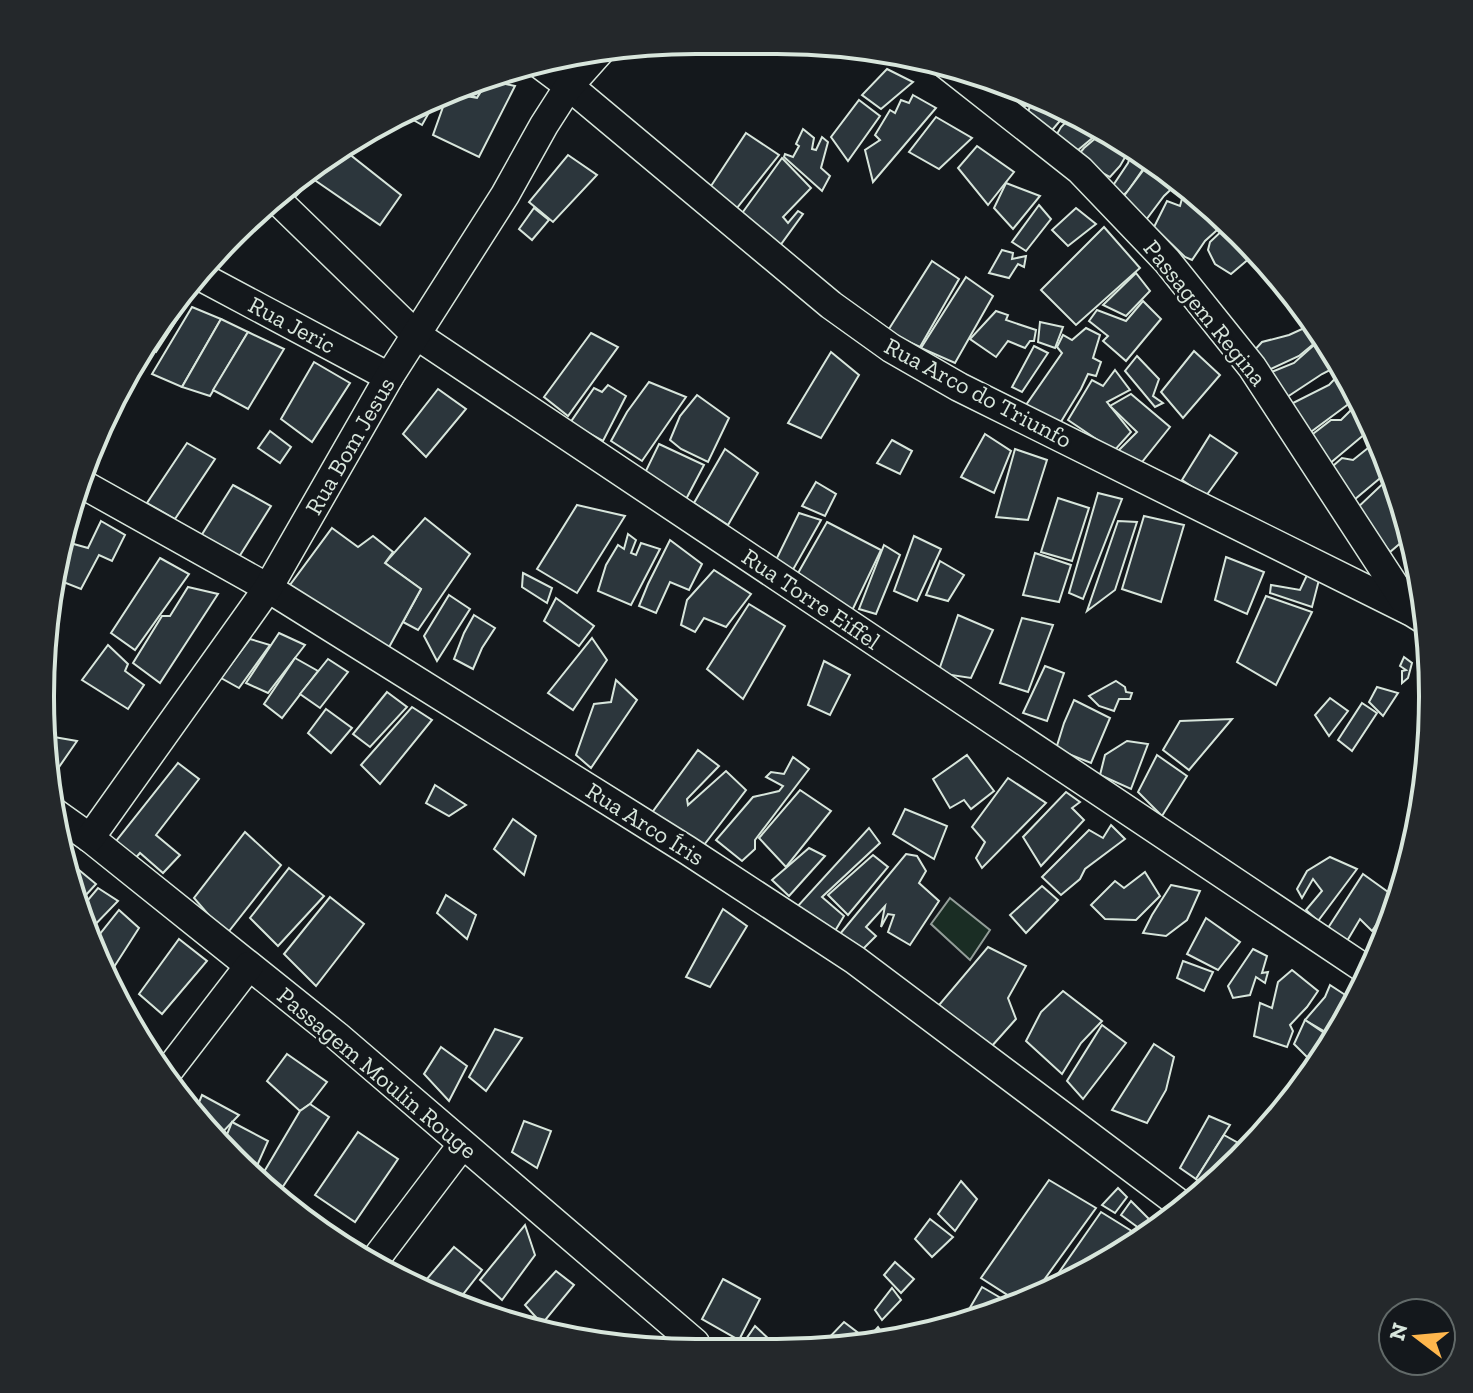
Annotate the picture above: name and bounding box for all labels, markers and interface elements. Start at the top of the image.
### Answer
street label: Passagem Regina [1138,234,1273,392]
street label: Rua Jeric [244,290,341,360]
street label: Rua Arco do Triunfo [880,331,1077,454]
street label: Rua Bom Jesus [299,372,401,520]
street label: Rua Torre Eiffel [737,542,886,655]
street label: Rua Arco Íris [581,776,710,871]
street label: Passagem Moulin Rouge [272,981,483,1165]
north arrow [1377,1297,1457,1377]
text: N [1383,1320,1414,1343]

